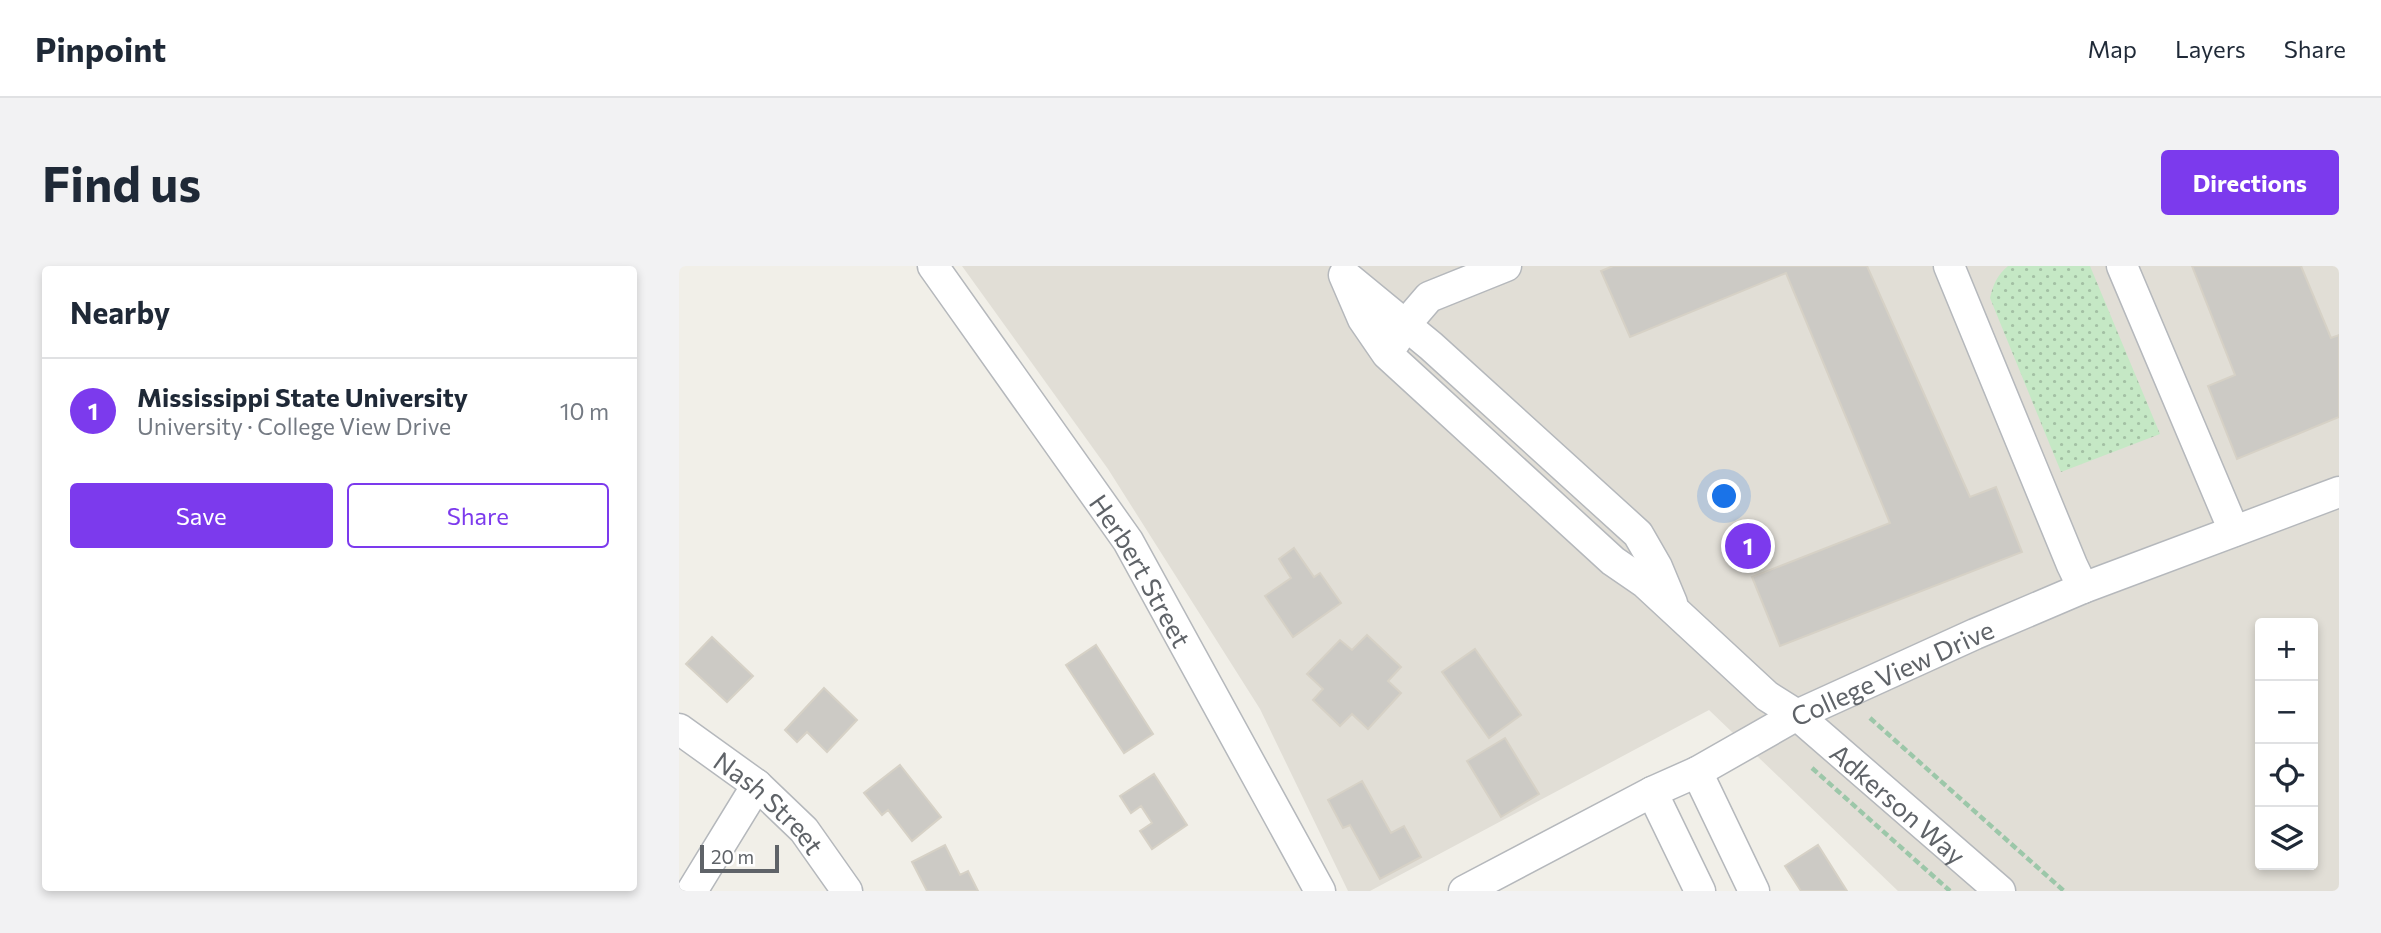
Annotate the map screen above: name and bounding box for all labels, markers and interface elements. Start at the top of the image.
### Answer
text: Pinpoint [35,28,166,69]
text: Map [2088,34,2137,63]
text: Layers [2175,34,2246,63]
text: Share [2284,34,2346,63]
button: Directions [2161,150,2339,215]
text: Find us [42,152,201,212]
text: Nearby [70,293,170,330]
text: Mississippi State University [137,381,468,412]
text: 1 [88,397,98,425]
text: 10 m [560,397,609,425]
text: University · College View Drive [137,412,451,440]
your location [1707,479,1741,513]
button: Save [70,483,333,548]
button: Share [347,483,609,548]
street label: Herbert Street [1084,488,1198,652]
pin: 1 [1725,520,1771,572]
street label: College View Drive [1786,613,1998,731]
map controls [2255,618,2318,870]
button: + [2255,618,2318,681]
button: − [2255,681,2318,744]
street label: Adkerson Way [1825,736,1973,870]
street label: Nash Street [709,744,831,859]
button: locate [2255,744,2318,807]
button: layers [2255,807,2318,870]
scale bar [700,842,779,874]
text: 20 m [711,845,754,868]

